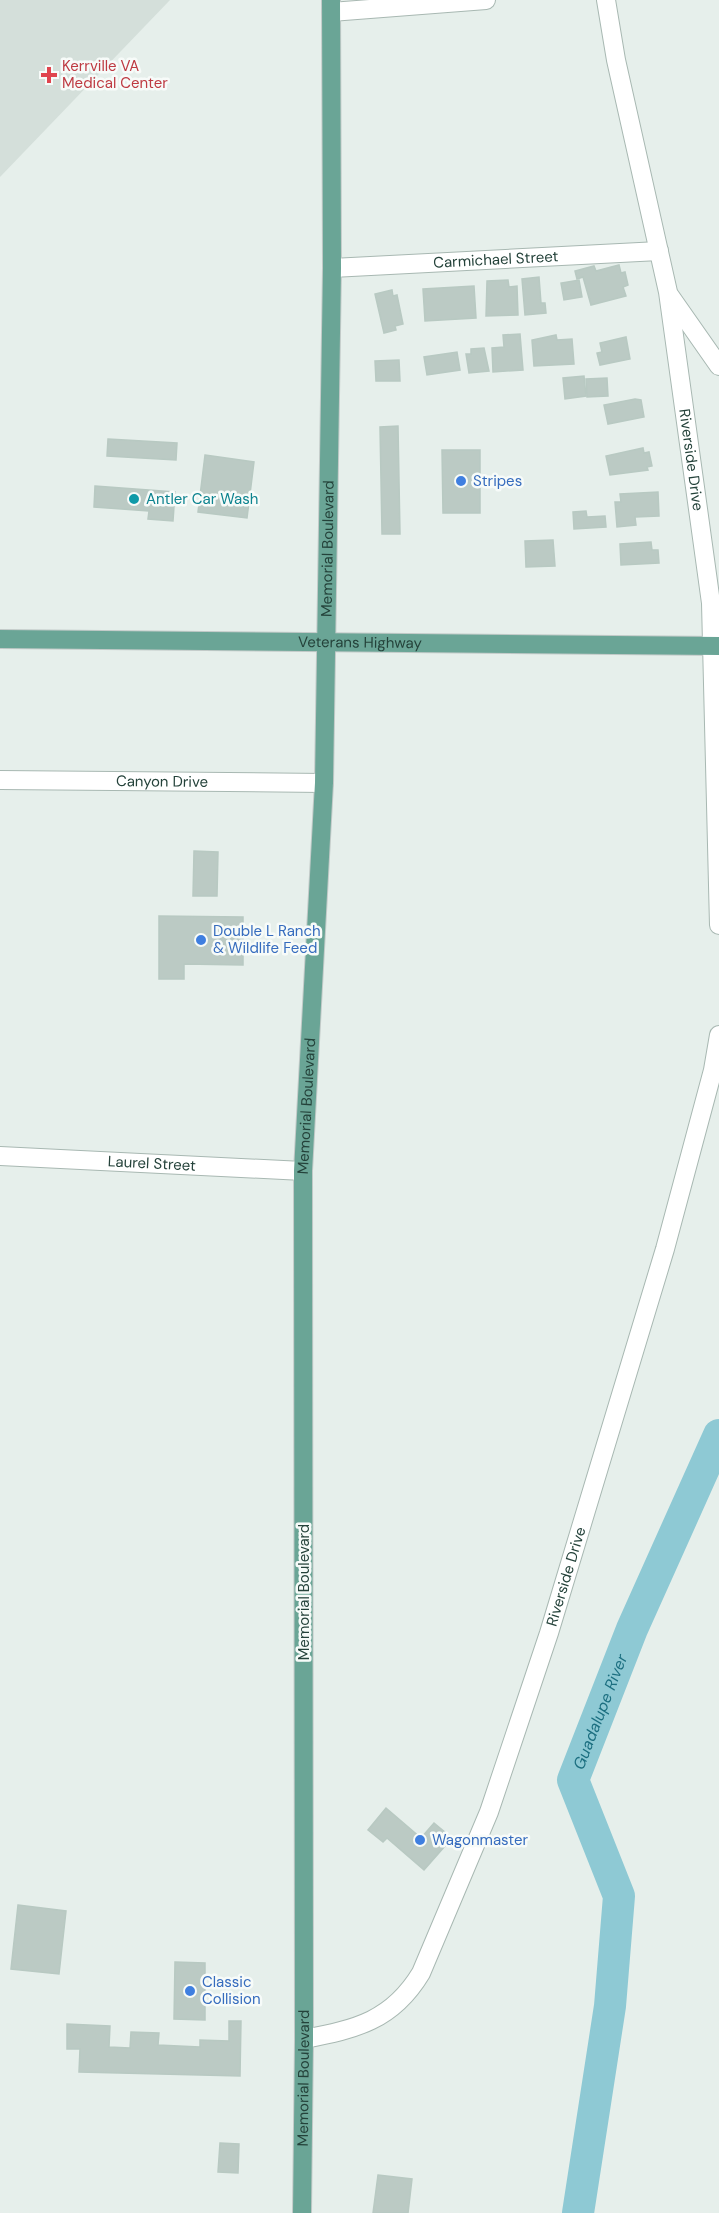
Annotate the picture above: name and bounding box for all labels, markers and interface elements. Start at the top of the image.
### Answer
place label: Kerrville VA Medical Center [62,56,168,93]
marker: Kerrville VA Medical Center [40,66,58,84]
street label: Carmichael Street [433,246,559,273]
street label: Riverside Drive [674,408,708,512]
place label: Stripes [473,471,522,491]
marker: Stripes [454,474,468,488]
street label: Memorial Boulevard [317,480,339,617]
place label: Antler Car Wash [146,489,258,509]
marker: Antler Car Wash [127,492,141,506]
street label: Veterans Highway [298,632,423,653]
street label: Canyon Drive [116,771,208,792]
place label: Double L Ranch & Wildlife Feed [213,921,321,958]
marker: Double L Ranch & Wildlife Feed [194,933,208,947]
street label: Memorial Boulevard [293,1037,320,1175]
street label: Laurel Street [107,1151,197,1176]
street label: Memorial Boulevard [294,1524,314,1660]
street label: Riverside Drive [542,1525,590,1629]
water label: Guadalupe River [568,1650,632,1772]
place label: Wagonmaster [432,1830,528,1850]
marker: Wagonmaster [413,1833,427,1847]
place label: Classic Collision [202,1972,261,2009]
marker: Classic Collision [183,1984,197,1998]
street label: Memorial Boulevard [293,2010,314,2146]

